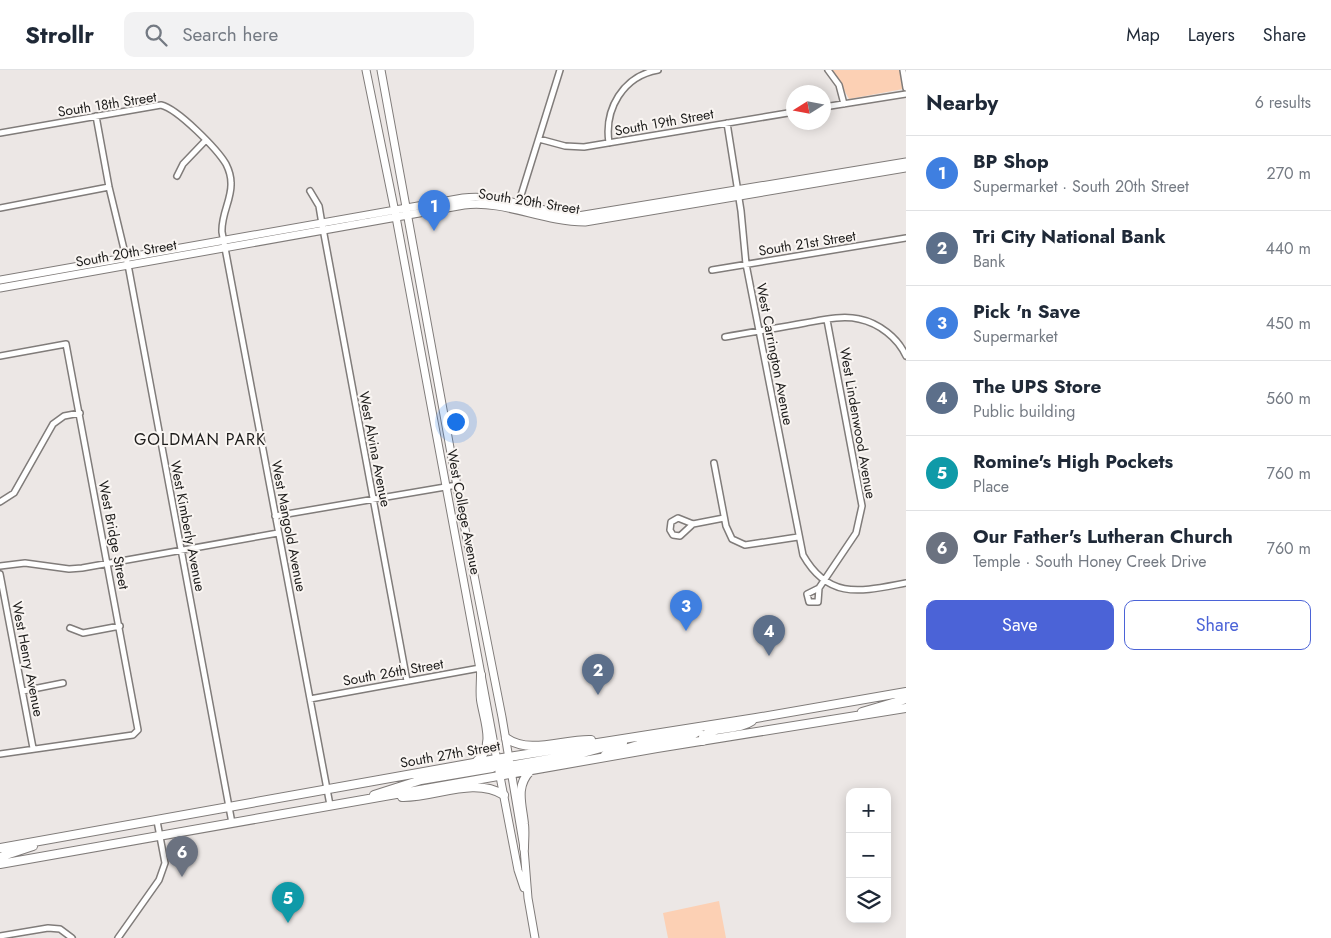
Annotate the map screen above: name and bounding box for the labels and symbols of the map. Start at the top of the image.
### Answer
north arrow [786,85,831,130]
street label: South 18th Street [56,86,158,122]
street label: South 19th Street [613,103,716,141]
street label: South 20th Street [477,183,582,219]
pin: 1 [418,190,450,231]
street label: South 21st Street [757,225,858,261]
street label: South 20th Street [74,234,179,272]
street label: West Carrington Avenue [751,281,799,427]
street label: West Lindenwood Avenue [835,346,881,500]
street label: West Alvina Avenue [354,390,396,508]
your location [443,409,469,435]
district label: GOLDMAN PARK [134,428,266,451]
street label: West College Avenue [442,448,486,576]
street label: West Kimberly Avenue [166,459,210,593]
street label: West Mangold Avenue [266,459,312,593]
street label: West Bridge Street [94,479,134,592]
pin: 3 [670,590,702,631]
street label: West Henry Avenue [7,600,49,718]
pin: 4 [753,615,785,656]
street label: South 26th Street [341,653,446,691]
pin: 2 [582,654,614,695]
street label: South 27th Street [398,735,502,773]
pin: 6 [166,836,198,877]
pin: 5 [272,882,304,923]

